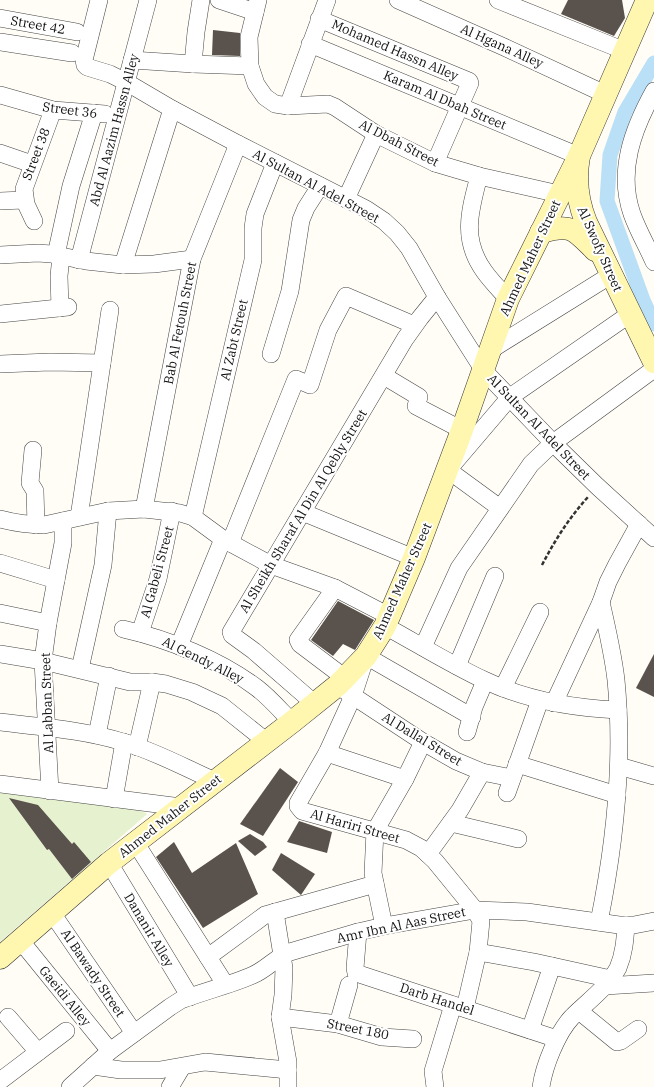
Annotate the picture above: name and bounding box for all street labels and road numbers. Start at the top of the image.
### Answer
street label: Street 42 [9,12,67,38]
street label: Mohamed Hassn Alley [329,16,461,84]
street label: Al Hgana Alley [458,20,546,72]
street label: Abd Al Aazim Hassn Alley [85,52,143,208]
street label: Karam Al Dbah Street [381,66,509,134]
street label: Street 36 [42,98,98,122]
street label: Al Dbah Street [356,116,442,171]
street label: Street 38 [18,125,54,183]
street label: Al Sultan Al Adel Street [250,145,383,227]
street label: Ahmed Maher Street [496,197,565,319]
street label: Al Swofy Street [574,204,627,295]
street label: Bab Al Fetouh Street [160,260,200,386]
street label: Al Zabt Street [216,297,252,382]
street label: Al Sultan Al Adel Street [484,370,594,484]
street label: Al Sheikh Sharaf Al Din Al Qebly Street [235,406,371,616]
street label: Ahmed Maher Street [369,520,436,642]
street label: Al Gabeli Street [137,524,178,620]
street label: Al Gendy Alley [159,633,247,687]
street label: Al Labban Street [37,652,57,754]
street label: Al Dallal Street [379,708,465,770]
street label: Ahmed Maher Street [115,770,225,862]
street label: Al Hariri Street [308,805,402,847]
street label: Dananir Alley [120,890,178,970]
street label: Amr Ibn Al Aas Street [335,903,467,947]
street label: Al Bawady Street [57,926,129,1021]
street label: Gaeidi Alley [35,962,95,1030]
street label: Darb Handel [398,979,476,1019]
street label: Street 180 [325,1015,391,1043]

